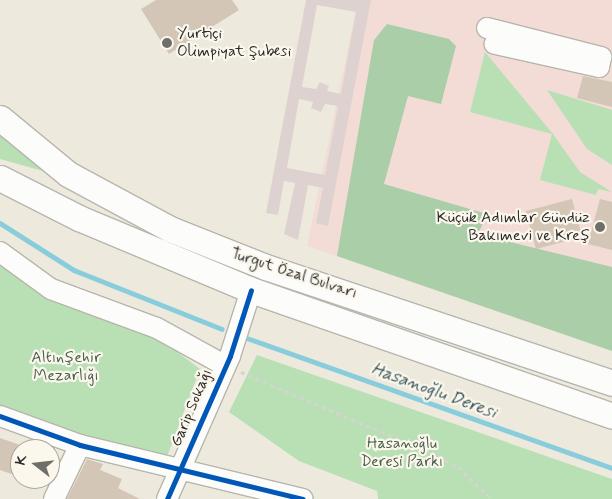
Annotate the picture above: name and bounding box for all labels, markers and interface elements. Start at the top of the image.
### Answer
place label: Yurtiçi Olimpiyat Şubesi [177,24,291,62]
marker: Yurtiçi Olimpiyat Şubesi [161,37,173,49]
place label: Küçük Adımlar Gündüz Bakımevi ve Kreş [437,208,590,246]
marker: Küçük Adımlar Gündüz Bakımevi ve Kreş [594,221,606,233]
street label: Turgut Özal Bulvarı [229,245,359,303]
park label: Altınşehir Mezarlığı [31,348,101,386]
water label: Hasanoğlu Deresi [369,358,499,424]
street label: Garip Sokağı [167,366,217,450]
park label: Hasanoğlu Deresi Parkı [361,434,443,472]
north arrow [10,439,60,489]
text: K [12,453,32,467]

